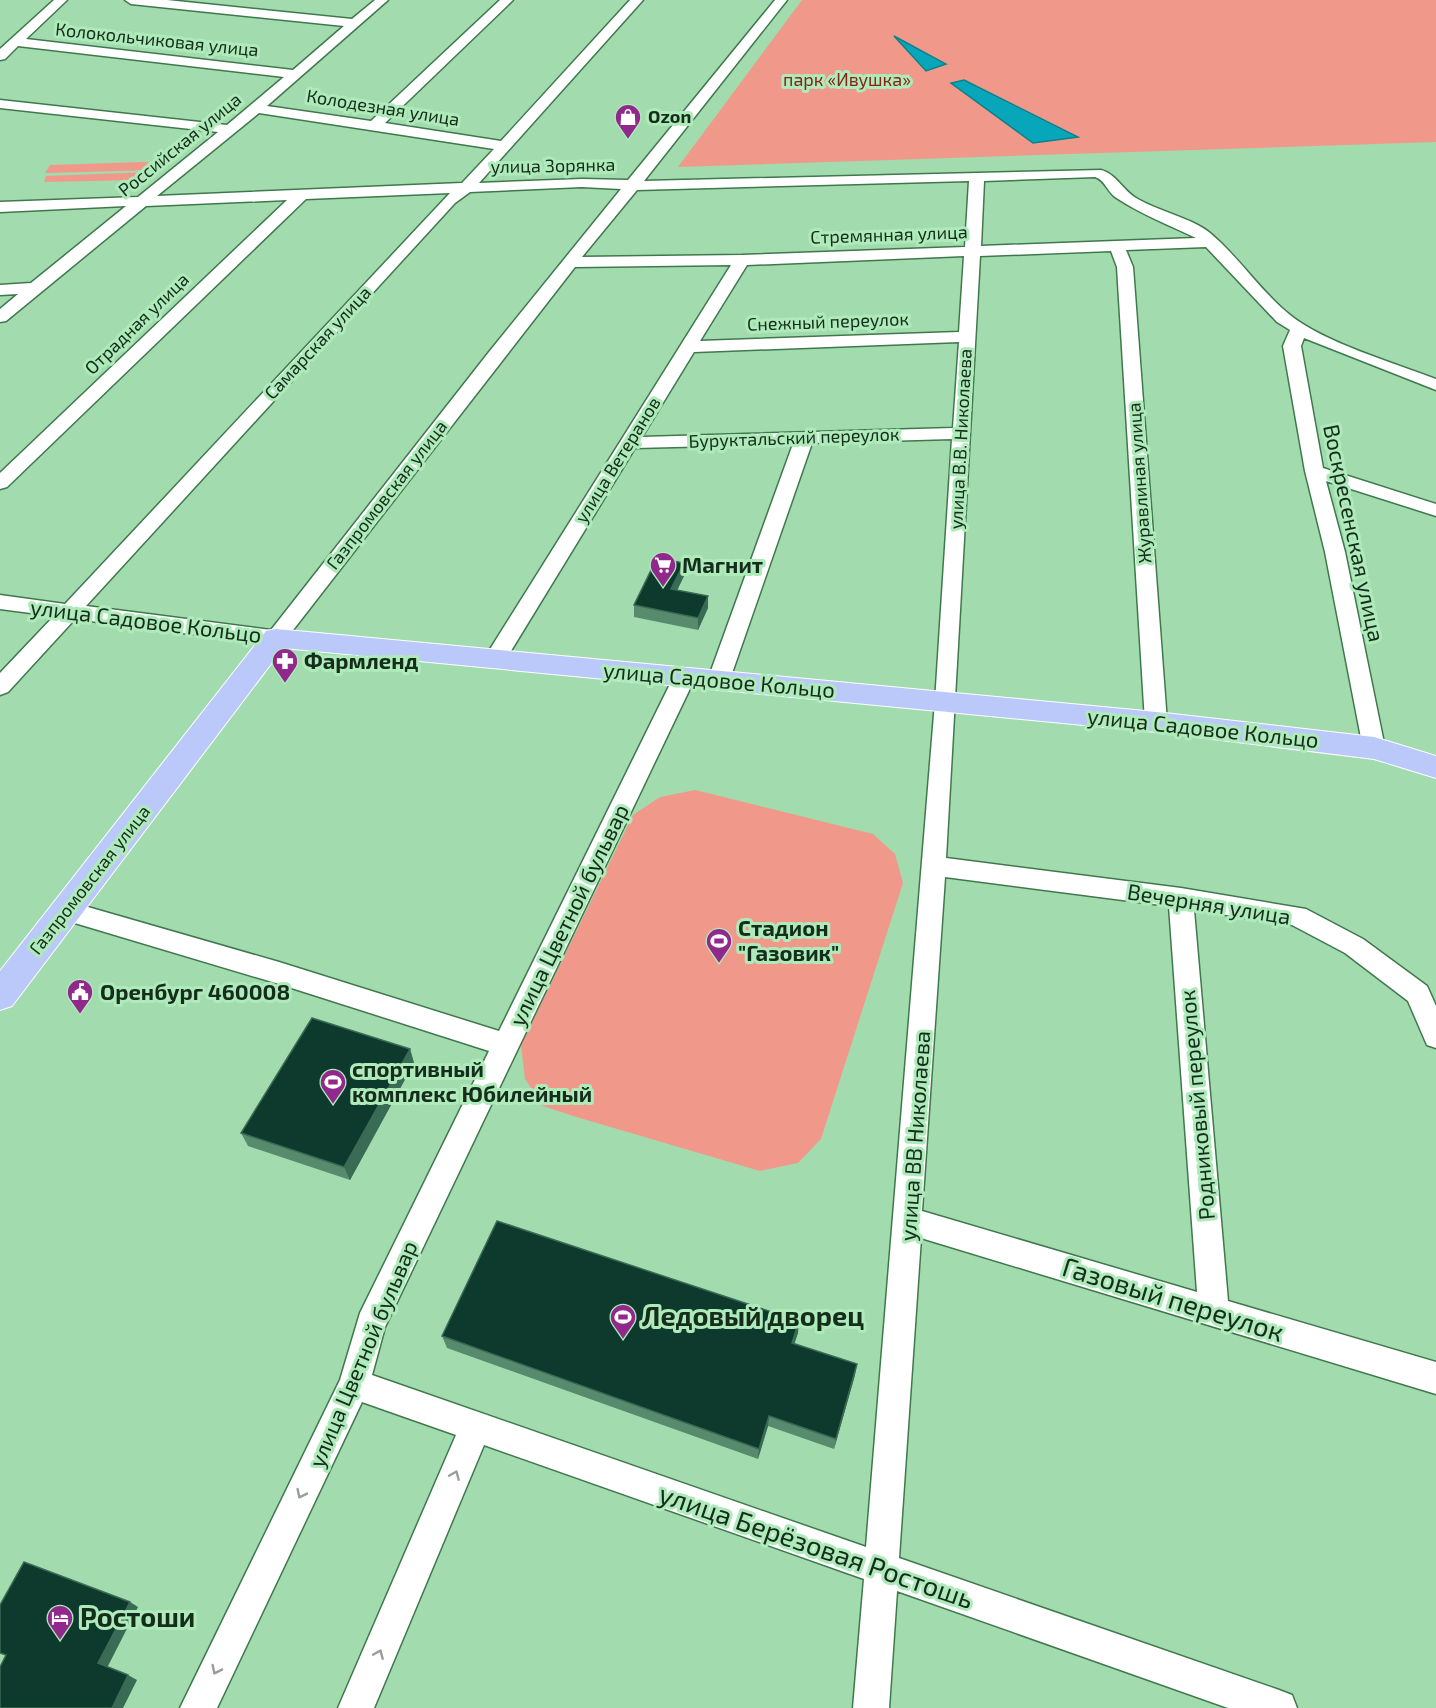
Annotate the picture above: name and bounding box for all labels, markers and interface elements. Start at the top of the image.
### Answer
street label: Колокольчиковая улица [54,17,260,61]
park label: парк «Ивушка» [783,68,911,90]
street label: Колодезная улица [305,84,461,130]
street label: Российская улица [113,88,245,201]
shop icon: Ozon [613,102,643,140]
place label: Ozon [648,105,691,127]
street label: улица Зорянка [490,153,616,177]
street label: Стремянная улица [810,220,968,248]
street label: Отрадная улица [80,268,193,379]
street label: Самарская улица [259,281,375,403]
street label: Снежный переулок [747,307,910,335]
street label: улица В.В. Николаева [944,348,976,530]
street label: улица Ветеранов [570,392,665,527]
street label: Журавлиная улица [1122,402,1156,564]
street label: Газпромовская улица [321,415,451,573]
street label: Буруктальский переулок [688,422,900,452]
street label: Воскресенская улица [1318,422,1391,644]
supermarket icon: Магнит [648,550,678,588]
place label: Магнит [682,551,763,577]
street label: улица Садовое Кольцо [29,593,263,648]
pharmacy icon: Фармленд [270,646,300,684]
place label: Фармленд [304,647,419,673]
street label: улица Садовое Кольцо [602,656,836,703]
street label: улица Садовое Кольцо [1086,702,1320,753]
street label: улица Цветной бульвар [503,799,634,1030]
street label: Газпромовская улица [24,800,154,958]
street label: Вечерняя улица [1125,877,1293,930]
place label: Стадион "Газовик" [738,914,839,965]
sports icon: Стадион "Газовик" [704,926,734,964]
public building icon: Оренбург 460008 [65,977,95,1015]
place label: Оренбург 460008 [100,978,290,1004]
street label: Родниковый переулок [1173,989,1220,1221]
street label: улица ВВ Николаева [894,1030,935,1242]
place label: спортивный комплекс Юбилейный [352,1055,592,1106]
sports icon: спортивный комплекс Юбилейный [318,1067,348,1105]
street label: улица Цветной бульвар [303,1236,423,1471]
street label: Газовый переулок [1059,1249,1288,1348]
place label: Ледовый дворец [642,1299,864,1331]
sports icon: Ледовый дворец [608,1302,638,1340]
one-way arrow [448,1470,460,1481]
street label: улица Берёзовая Ростошь [655,1476,978,1615]
one-way arrow [297,1487,309,1498]
place label: Ростоши [80,1600,195,1632]
hotel icon: Ростоши [45,1603,75,1641]
one-way arrow [372,1649,384,1660]
one-way arrow [212,1663,224,1674]

